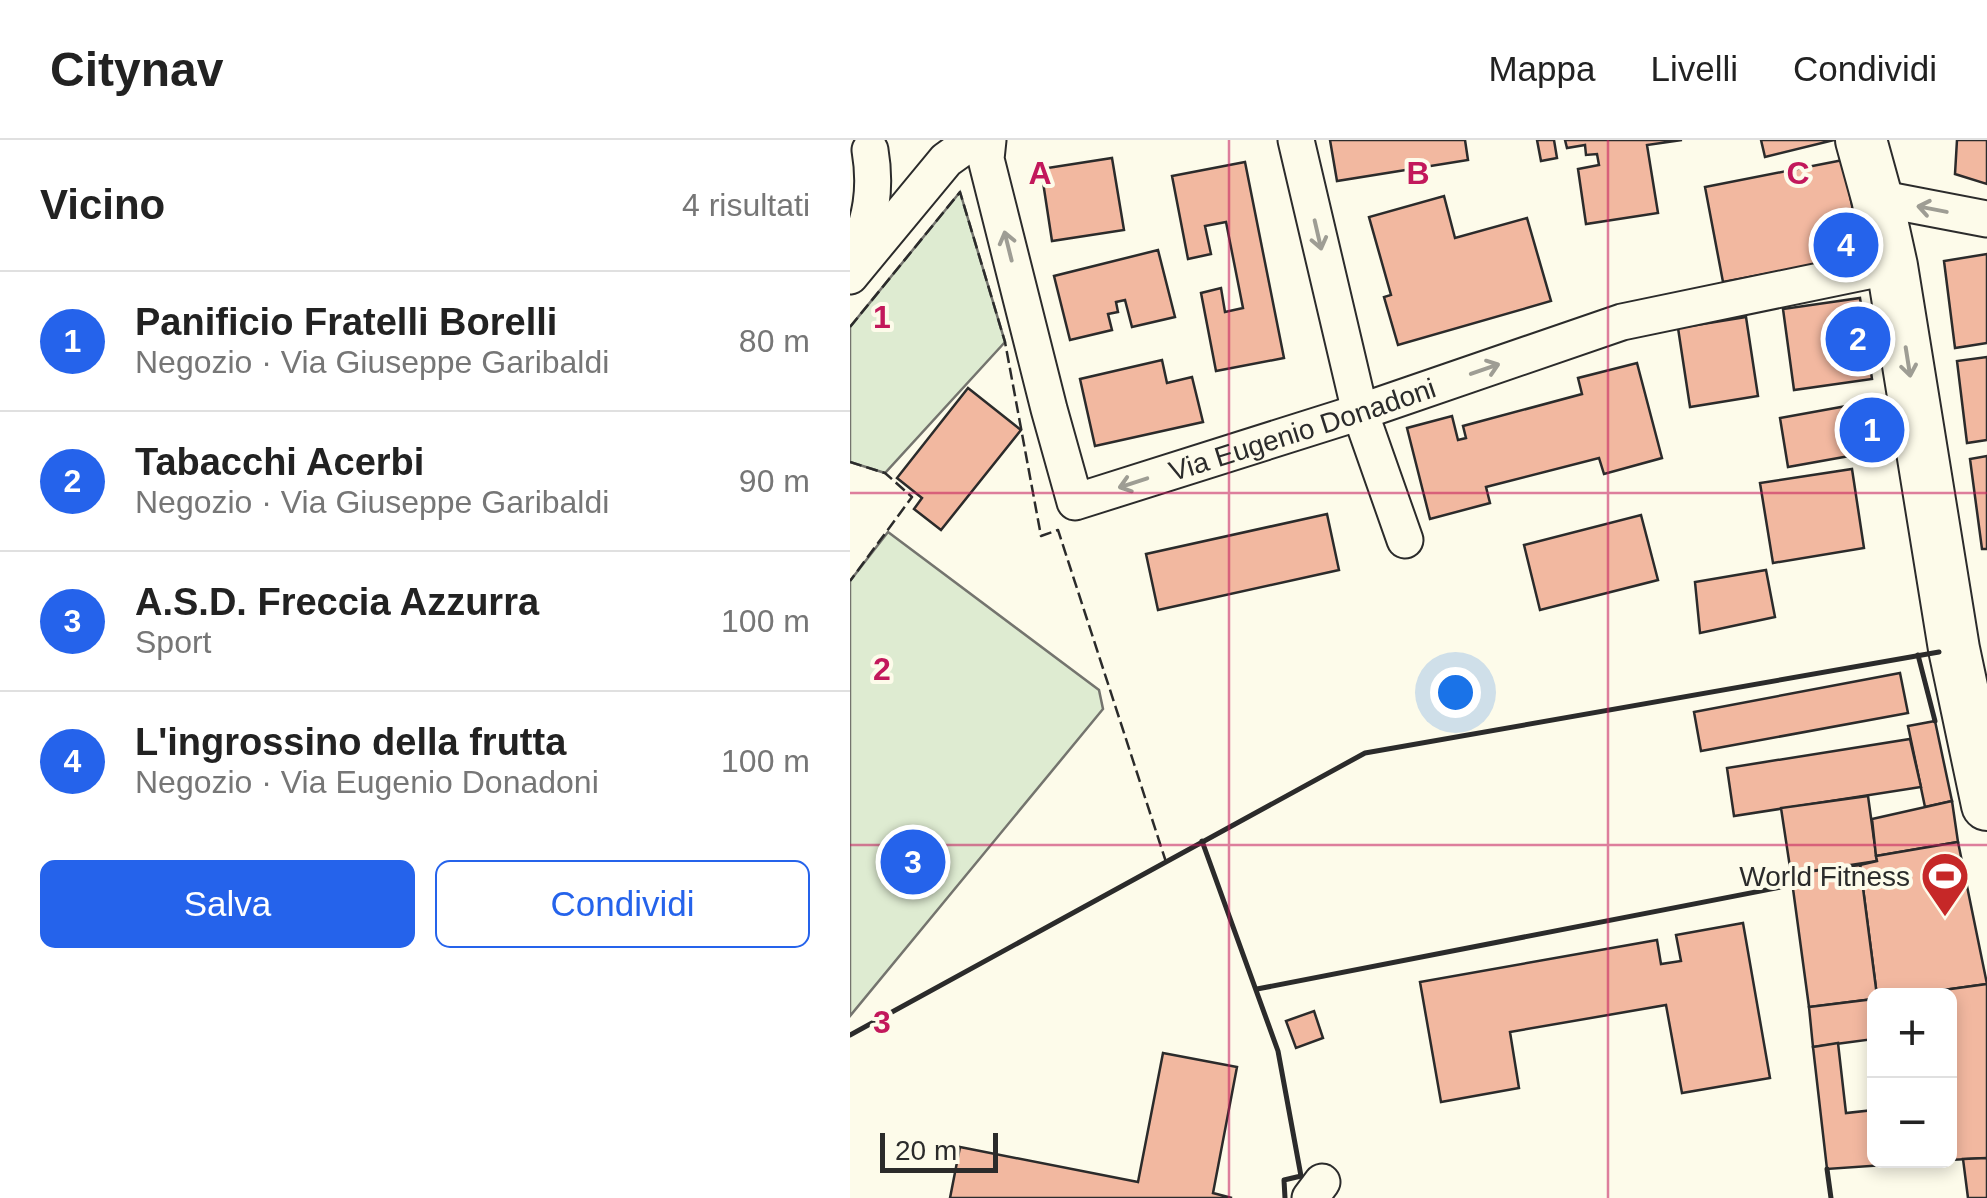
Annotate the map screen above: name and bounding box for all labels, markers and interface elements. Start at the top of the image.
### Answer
text: Citynav [50,43,223,96]
text: Mappa [1488,49,1595,88]
text: Livelli [1650,49,1738,88]
text: Condividi [1793,49,1937,88]
text: A [1028,155,1052,191]
text: B [1406,155,1430,191]
text: C [1786,155,1810,191]
text: Vicino [40,181,165,228]
text: 4 risultati [682,187,810,223]
one-way arrow [1917,198,1949,217]
pin: 4 [1814,208,1878,282]
one-way arrow [1310,218,1328,250]
one-way arrow [997,231,1016,262]
text: 1 [873,299,891,335]
text: Panificio Fratelli Borelli [135,301,557,343]
pin: 2 [1826,302,1890,376]
text: 1 [64,323,81,359]
text: 80 m [739,323,810,359]
text: Negozio · Via Giuseppe Garibaldi [135,344,609,380]
one-way arrow [1899,346,1917,378]
one-way arrow [1468,359,1499,377]
street label: Via Eugenio Donadoni [1165,372,1440,487]
pin: 1 [1840,392,1904,468]
text: Tabacchi Acerbi [135,441,424,483]
text: 2 [64,463,81,499]
text: 90 m [739,463,810,499]
one-way arrow [1118,476,1149,494]
text: Negozio · Via Giuseppe Garibaldi [135,484,609,520]
text: A.S.D. Freccia Azzurra [135,581,539,623]
text: 3 [64,603,81,639]
text: 100 m [721,603,810,639]
text: Sport [135,624,211,660]
text: 2 [873,651,891,687]
your location [1430,667,1481,718]
text: L'ingrossino della frutta [135,721,566,763]
text: 4 [64,743,81,779]
text: 100 m [721,743,810,779]
text: Negozio · Via Eugenio Donadoni [135,764,599,800]
pin: 3 [880,824,946,900]
sports icon: World Fitness [1919,850,1971,918]
button: Salva [40,860,415,948]
button: Condividi [435,860,810,948]
place label: World Fitness [1739,861,1910,892]
map controls [1867,988,1957,1168]
button: + [1867,988,1957,1078]
text: 3 [873,1004,891,1040]
button: − [1867,1078,1957,1168]
scale bar [880,1128,998,1172]
text: 20 m [895,1135,957,1166]

